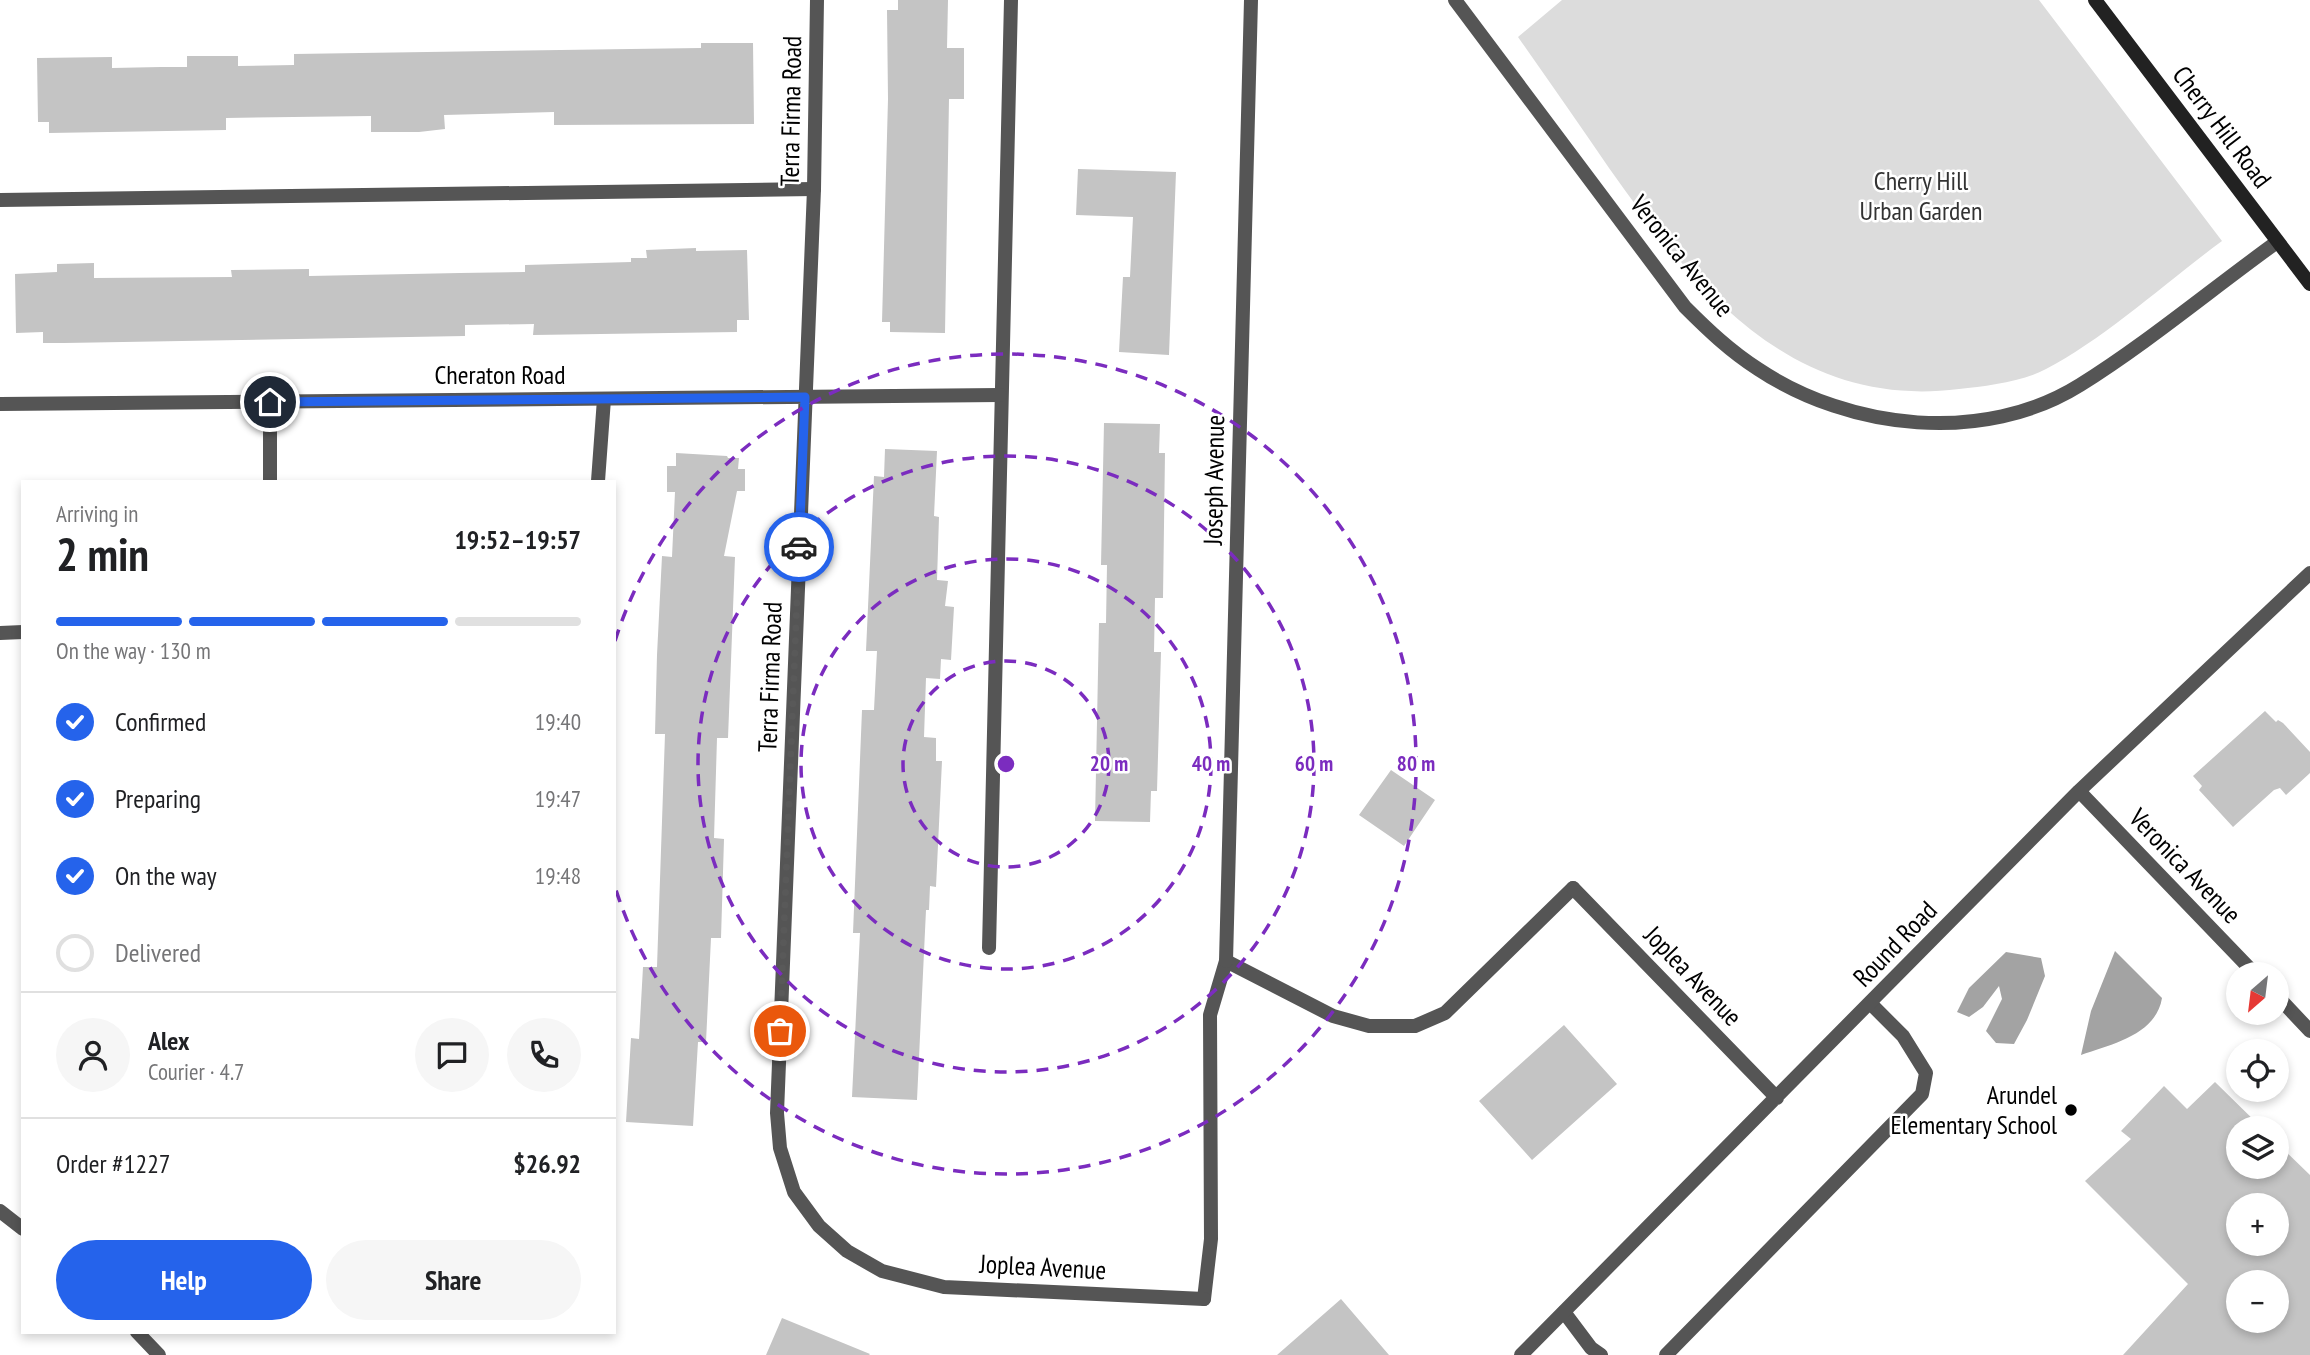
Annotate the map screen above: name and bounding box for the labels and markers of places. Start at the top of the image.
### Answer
pin [240,372,300,432]
centre of rings [994,752,1018,776]
pin [750,1001,810,1061]
place label: Arundel Elementary School [1890,1078,2057,1141]
marker: Arundel Elementary School [2063,1102,2079,1118]

